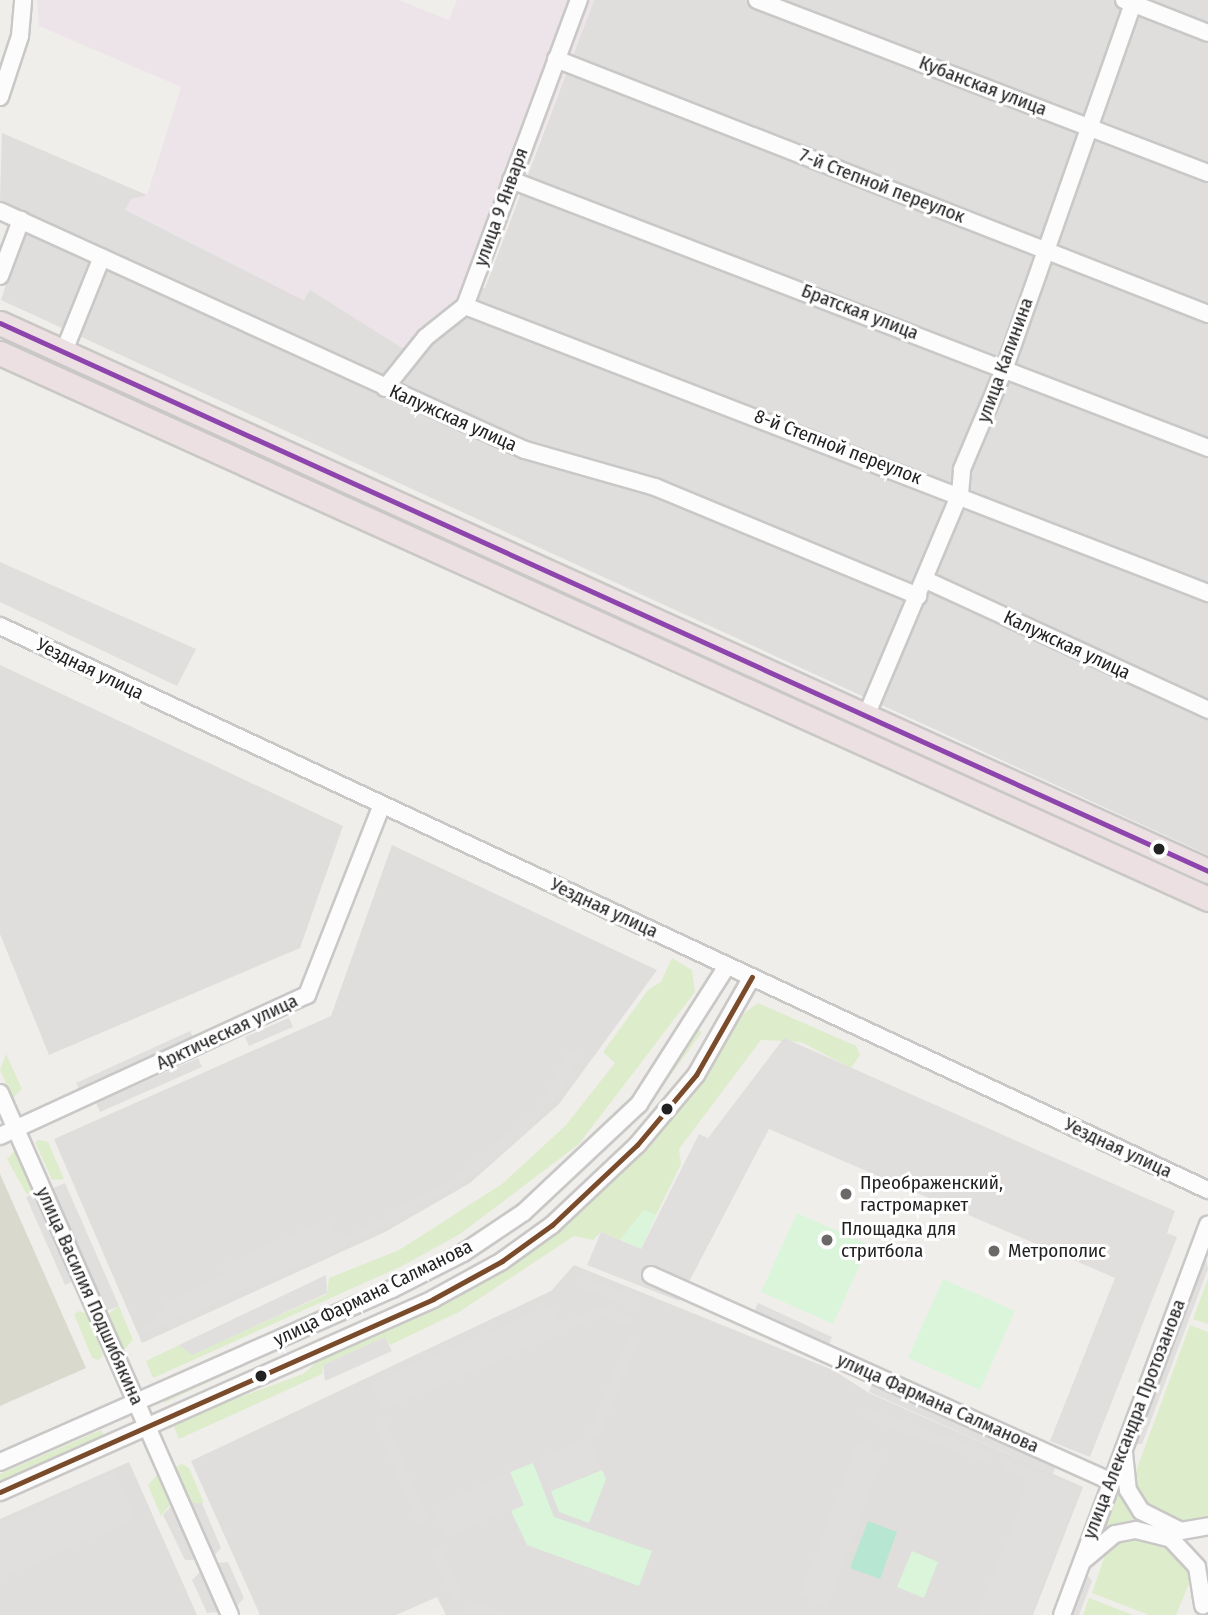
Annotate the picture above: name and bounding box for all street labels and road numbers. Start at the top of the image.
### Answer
street label: Кубанская улица [916,51,1050,121]
street label: 7-й Степной переулок [796,144,968,228]
street label: улица 9 Января [469,145,533,269]
street label: Братская улица [798,279,922,345]
street label: улица Калинина [972,294,1038,426]
street label: Калужская улица [386,380,520,456]
street label: 8-й Степной переулок [751,405,925,489]
street label: Калужская улица [1000,606,1134,684]
street label: Уездная улица [33,633,147,705]
street label: Уездная улица [547,873,661,943]
street label: Арктическая улица [153,989,301,1075]
street label: Уездная улица [1061,1113,1175,1183]
street label: улица Василия Подшибякина [32,1183,148,1409]
street label: улица Фармана Салманова [270,1235,476,1351]
street label: улица Александра Протозанова [1078,1296,1190,1542]
street label: улица Фармана Салманова [834,1348,1042,1458]

